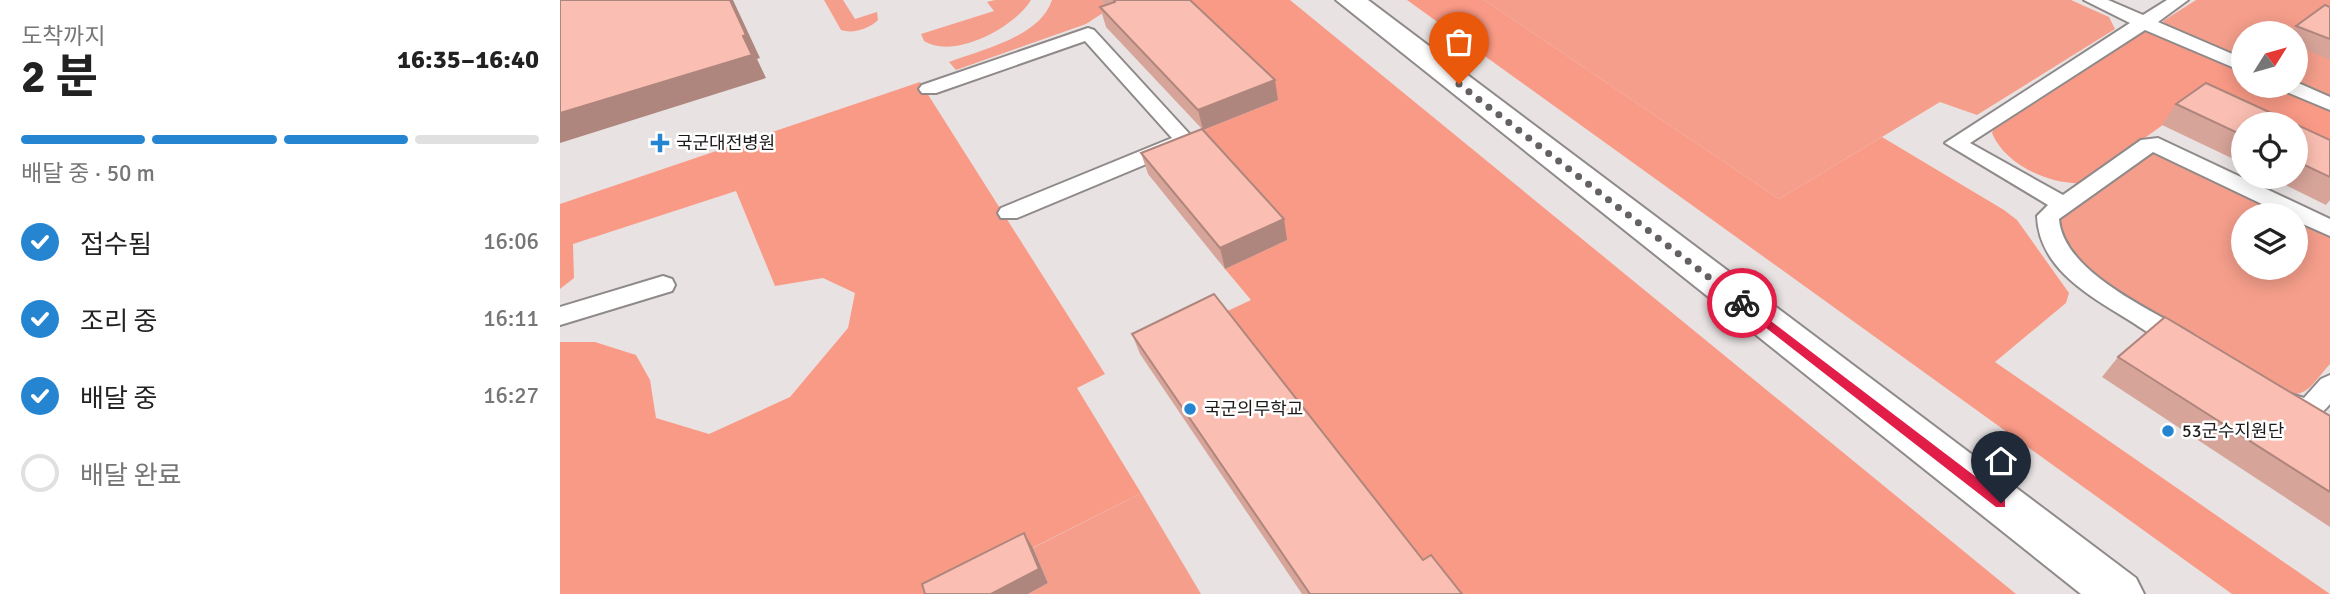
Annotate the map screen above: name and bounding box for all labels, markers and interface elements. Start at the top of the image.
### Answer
pin [1429,12.0,1489,84]
north arrow [2231,21,2308,98]
map controls [2231,21,2308,280]
text: 도착까지 [21,22,106,51]
icon: bag [1440,23,1478,61]
text: 16:35–16:40 [397,44,539,76]
text: 2 분 [21,49,98,105]
button: locate [2231,112,2308,189]
place label: 국군대전병원 [676,132,775,154]
marker: 국군대전병원 [650,133,670,153]
text: 배달 중 · 50 m [21,159,155,188]
button: layers [2231,203,2308,280]
icon: check [21,223,59,261]
text: 16:06 [483,227,539,256]
text: 접수됨 [80,229,152,261]
courier [1707,268,1777,338]
icon: bike [1723,284,1761,322]
icon: check [21,300,59,338]
text: 16:11 [483,304,539,333]
text: 조리 중 [80,306,157,338]
icon: check [21,377,59,415]
text: 16:27 [483,381,539,410]
text: 배달 중 [80,383,157,415]
place label: 국군의무학교 [1204,398,1303,420]
marker: 국군의무학교 [1182,401,1198,417]
place label: 53군수지원단 [2182,420,2284,442]
marker: 53군수지원단 [2160,423,2176,439]
pin [1971,431,2031,503]
icon: home [1982,442,2020,480]
text: 배달 완료 [80,460,181,492]

